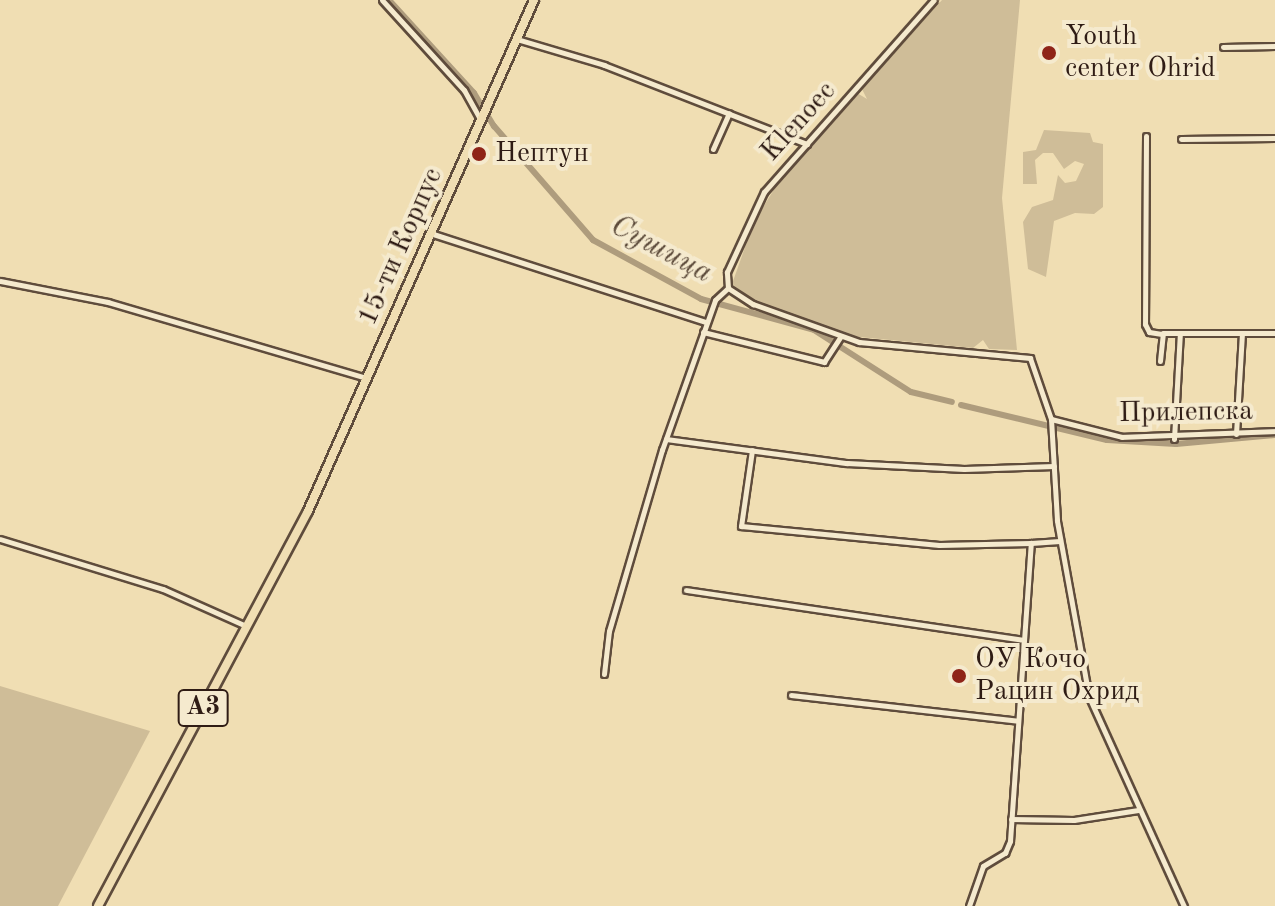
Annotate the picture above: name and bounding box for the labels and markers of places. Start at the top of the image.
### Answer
place label: Youth center Ohrid [1065,20,1216,86]
marker: Youth center Ohrid [1040,44,1058,62]
place label: Нептун [495,137,589,171]
marker: Нептун [470,145,488,163]
place label: ОУ Кочо Рацин Охрид [975,643,1139,709]
marker: ОУ Кочо Рацин Охрид [950,667,968,685]

